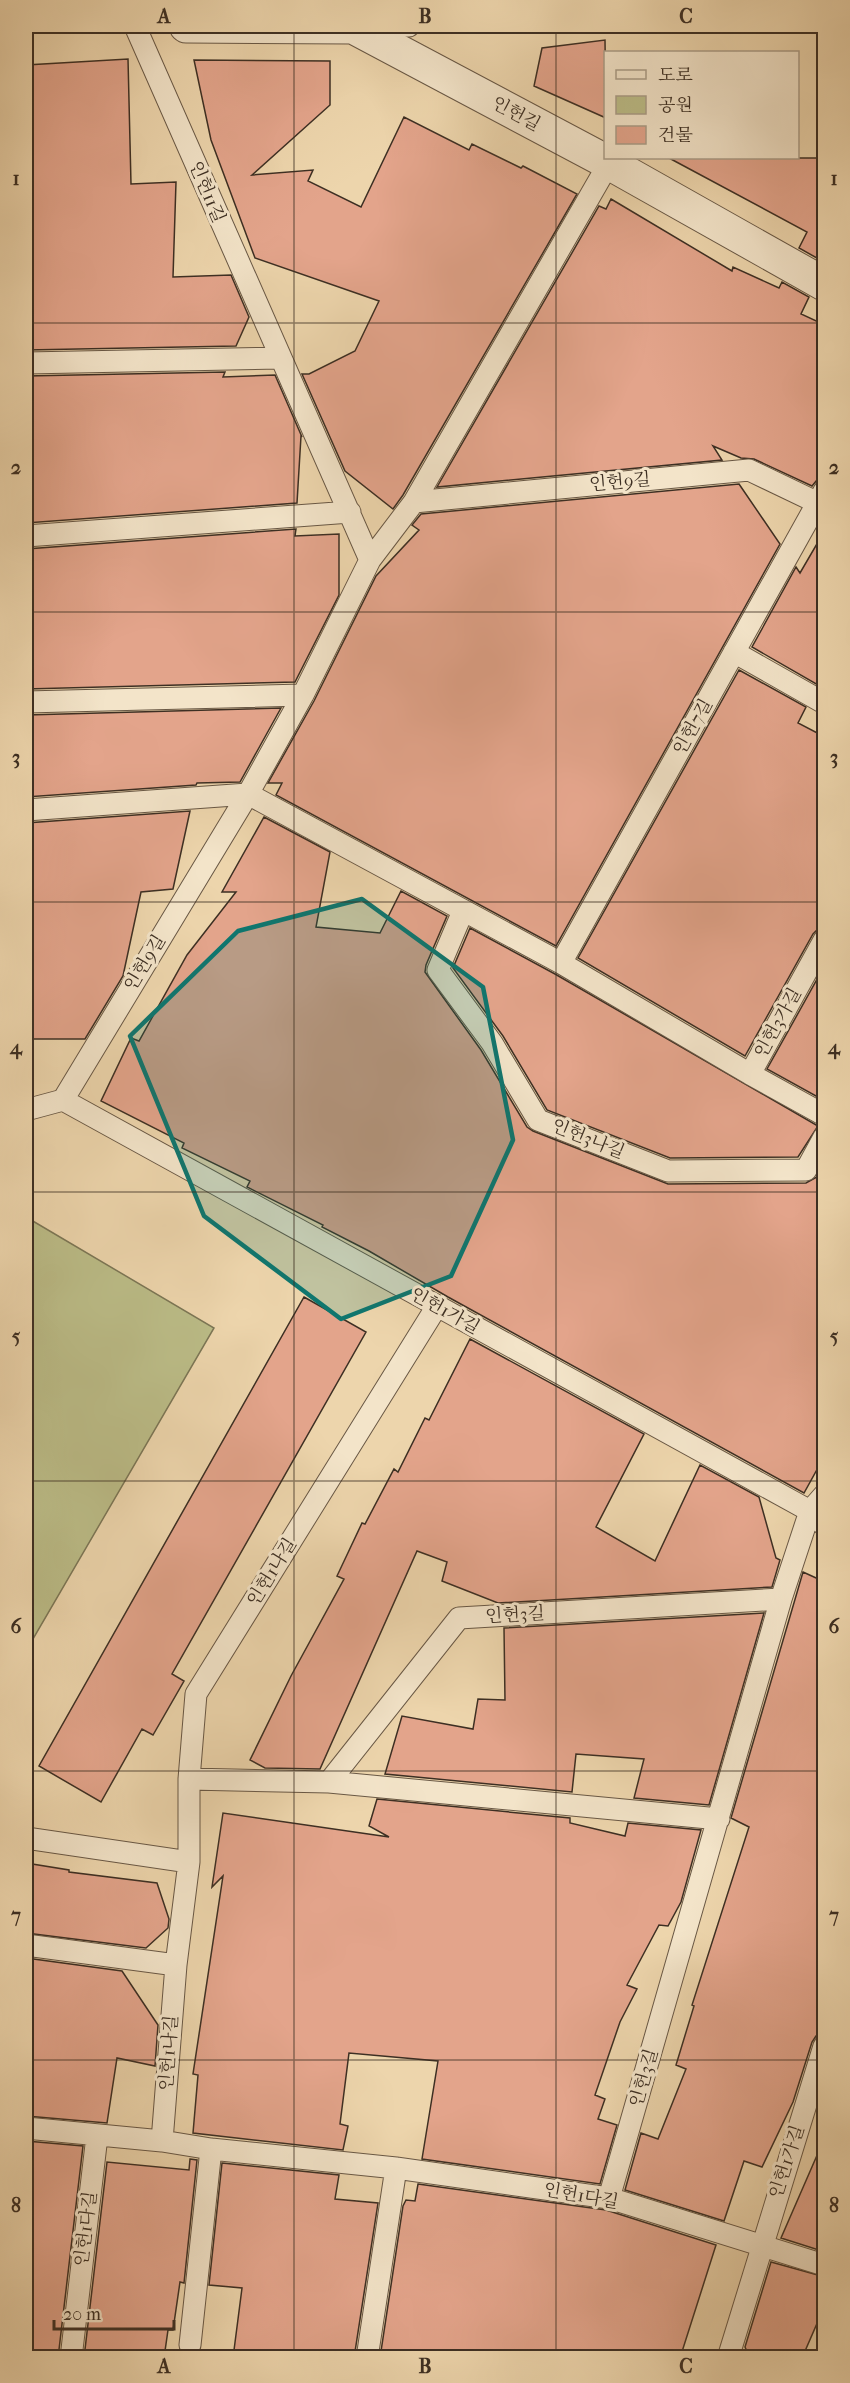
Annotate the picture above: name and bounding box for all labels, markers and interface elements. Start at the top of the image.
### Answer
text: A [156,5,172,28]
text: B [418,5,432,28]
text: C [679,5,693,28]
legend [604,51,799,159]
text: 도로 [658,65,693,86]
street label: 인헌길 [488,92,544,136]
text: 공원 [658,95,693,116]
text: 건물 [658,125,693,146]
street label: 인헌11길 [185,158,229,226]
text: 1 [12,167,20,190]
text: 1 [830,167,838,190]
text: 2 [11,456,21,479]
text: 2 [829,456,839,479]
street label: 인헌9길 [588,469,652,495]
street label: 인헌7길 [669,695,717,759]
text: 3 [12,746,20,769]
text: 3 [830,746,838,769]
street label: 인헌9길 [120,931,170,995]
street label: 인헌3가길 [750,984,806,1062]
text: 4 [9,1036,23,1060]
text: 4 [827,1036,841,1060]
street label: 인헌3나길 [548,1115,628,1163]
street label: 인헌1가길 [407,1283,483,1339]
text: 5 [12,1325,21,1348]
text: 5 [830,1325,839,1348]
street label: 인헌1나길 [243,1534,301,1610]
street label: 인헌3길 [485,1603,545,1627]
text: 6 [11,1615,23,1638]
text: 6 [829,1615,841,1638]
text: 7 [10,1904,21,1927]
text: 7 [828,1904,839,1927]
street label: 인헌1나길 [156,2014,182,2092]
street label: 인헌3길 [626,2046,662,2110]
street label: 인헌1가길 [765,2123,809,2201]
street label: 인헌1다길 [542,2179,620,2213]
street label: 인헌1다길 [71,2190,101,2268]
text: 8 [11,2194,21,2217]
text: 8 [829,2194,839,2217]
scale bar [54,2293,174,2331]
text: 20 m [63,2304,101,2325]
text: A [156,2355,172,2378]
text: B [418,2355,432,2378]
text: C [679,2355,693,2378]

